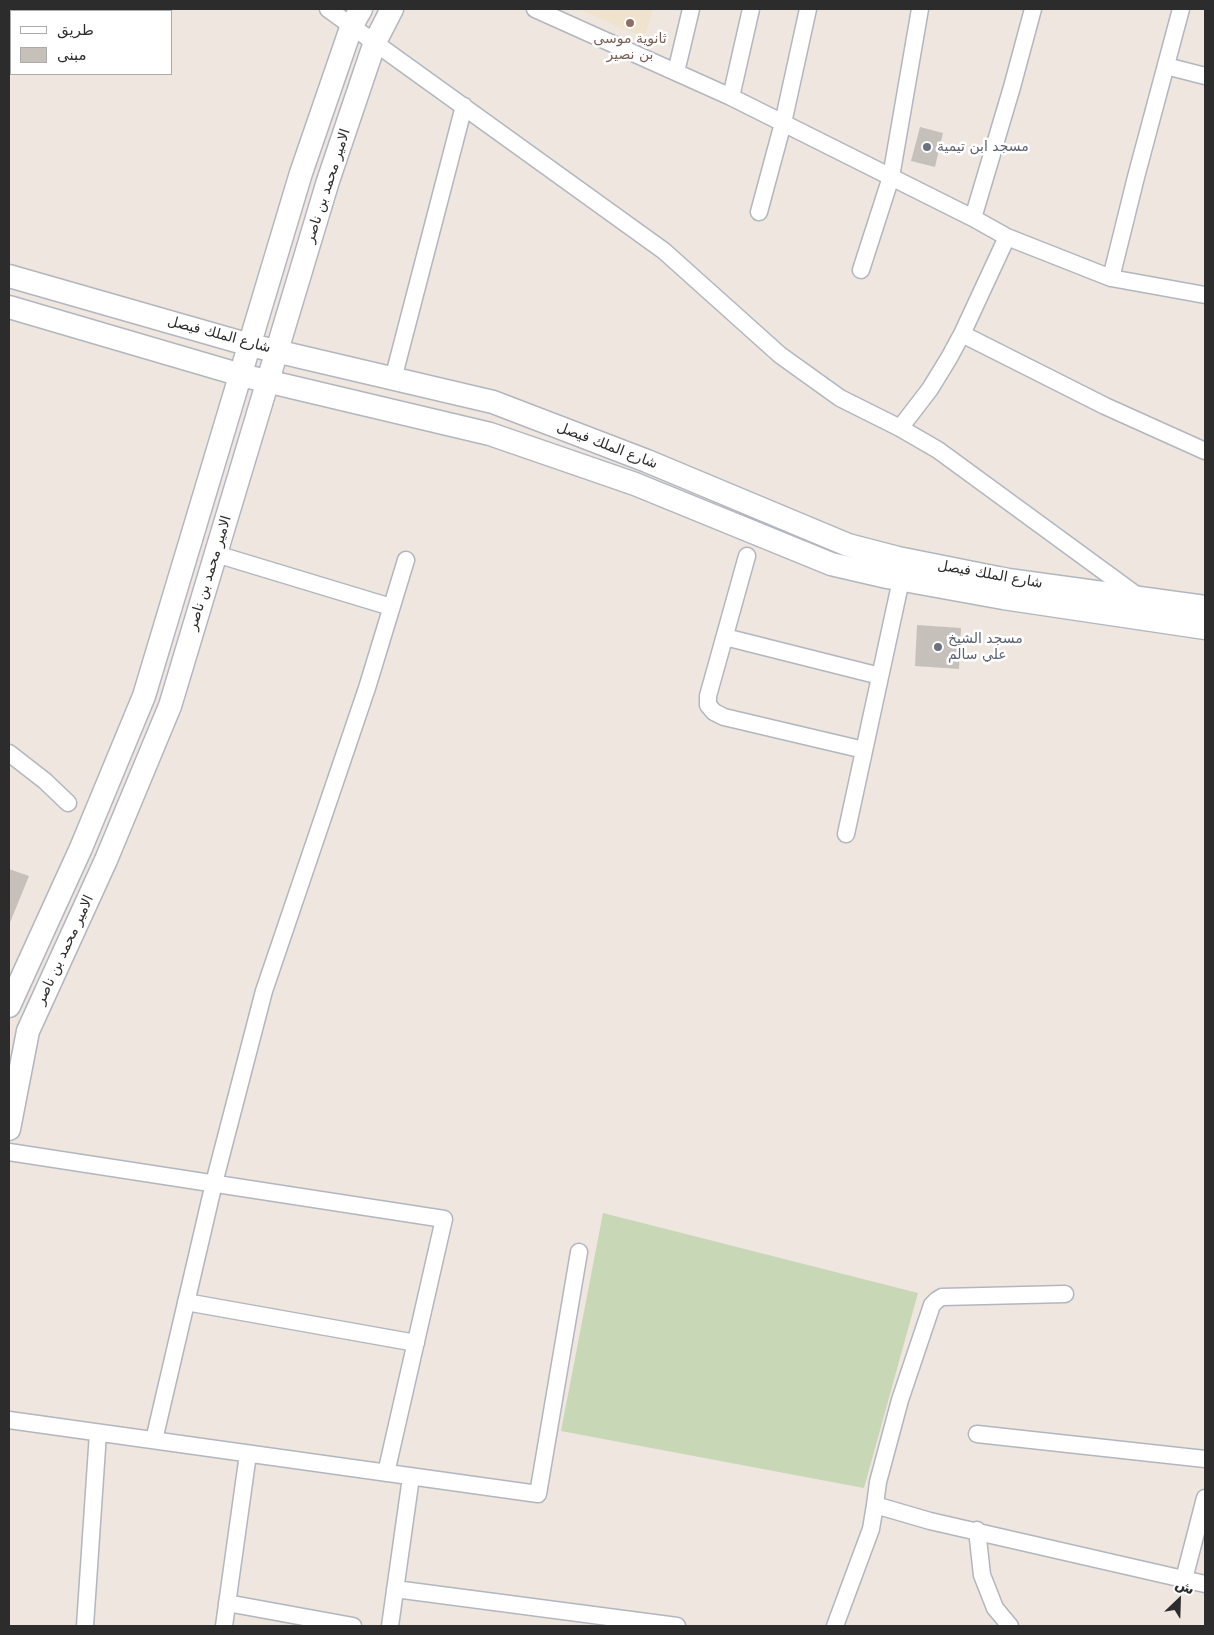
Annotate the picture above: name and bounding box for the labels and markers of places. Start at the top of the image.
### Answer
marker: ثانوية موسى بن نصير [624,17,636,29]
place label: ثانوية موسى بن نصير [593,31,667,64]
place label: مسجد ابن تيمية [937,139,1029,155]
marker: مسجد ابن تيمية [921,141,933,153]
place label: مسجد الشيخ علي سالم [948,631,1023,664]
marker: مسجد الشيخ علي سالم [932,641,944,653]

